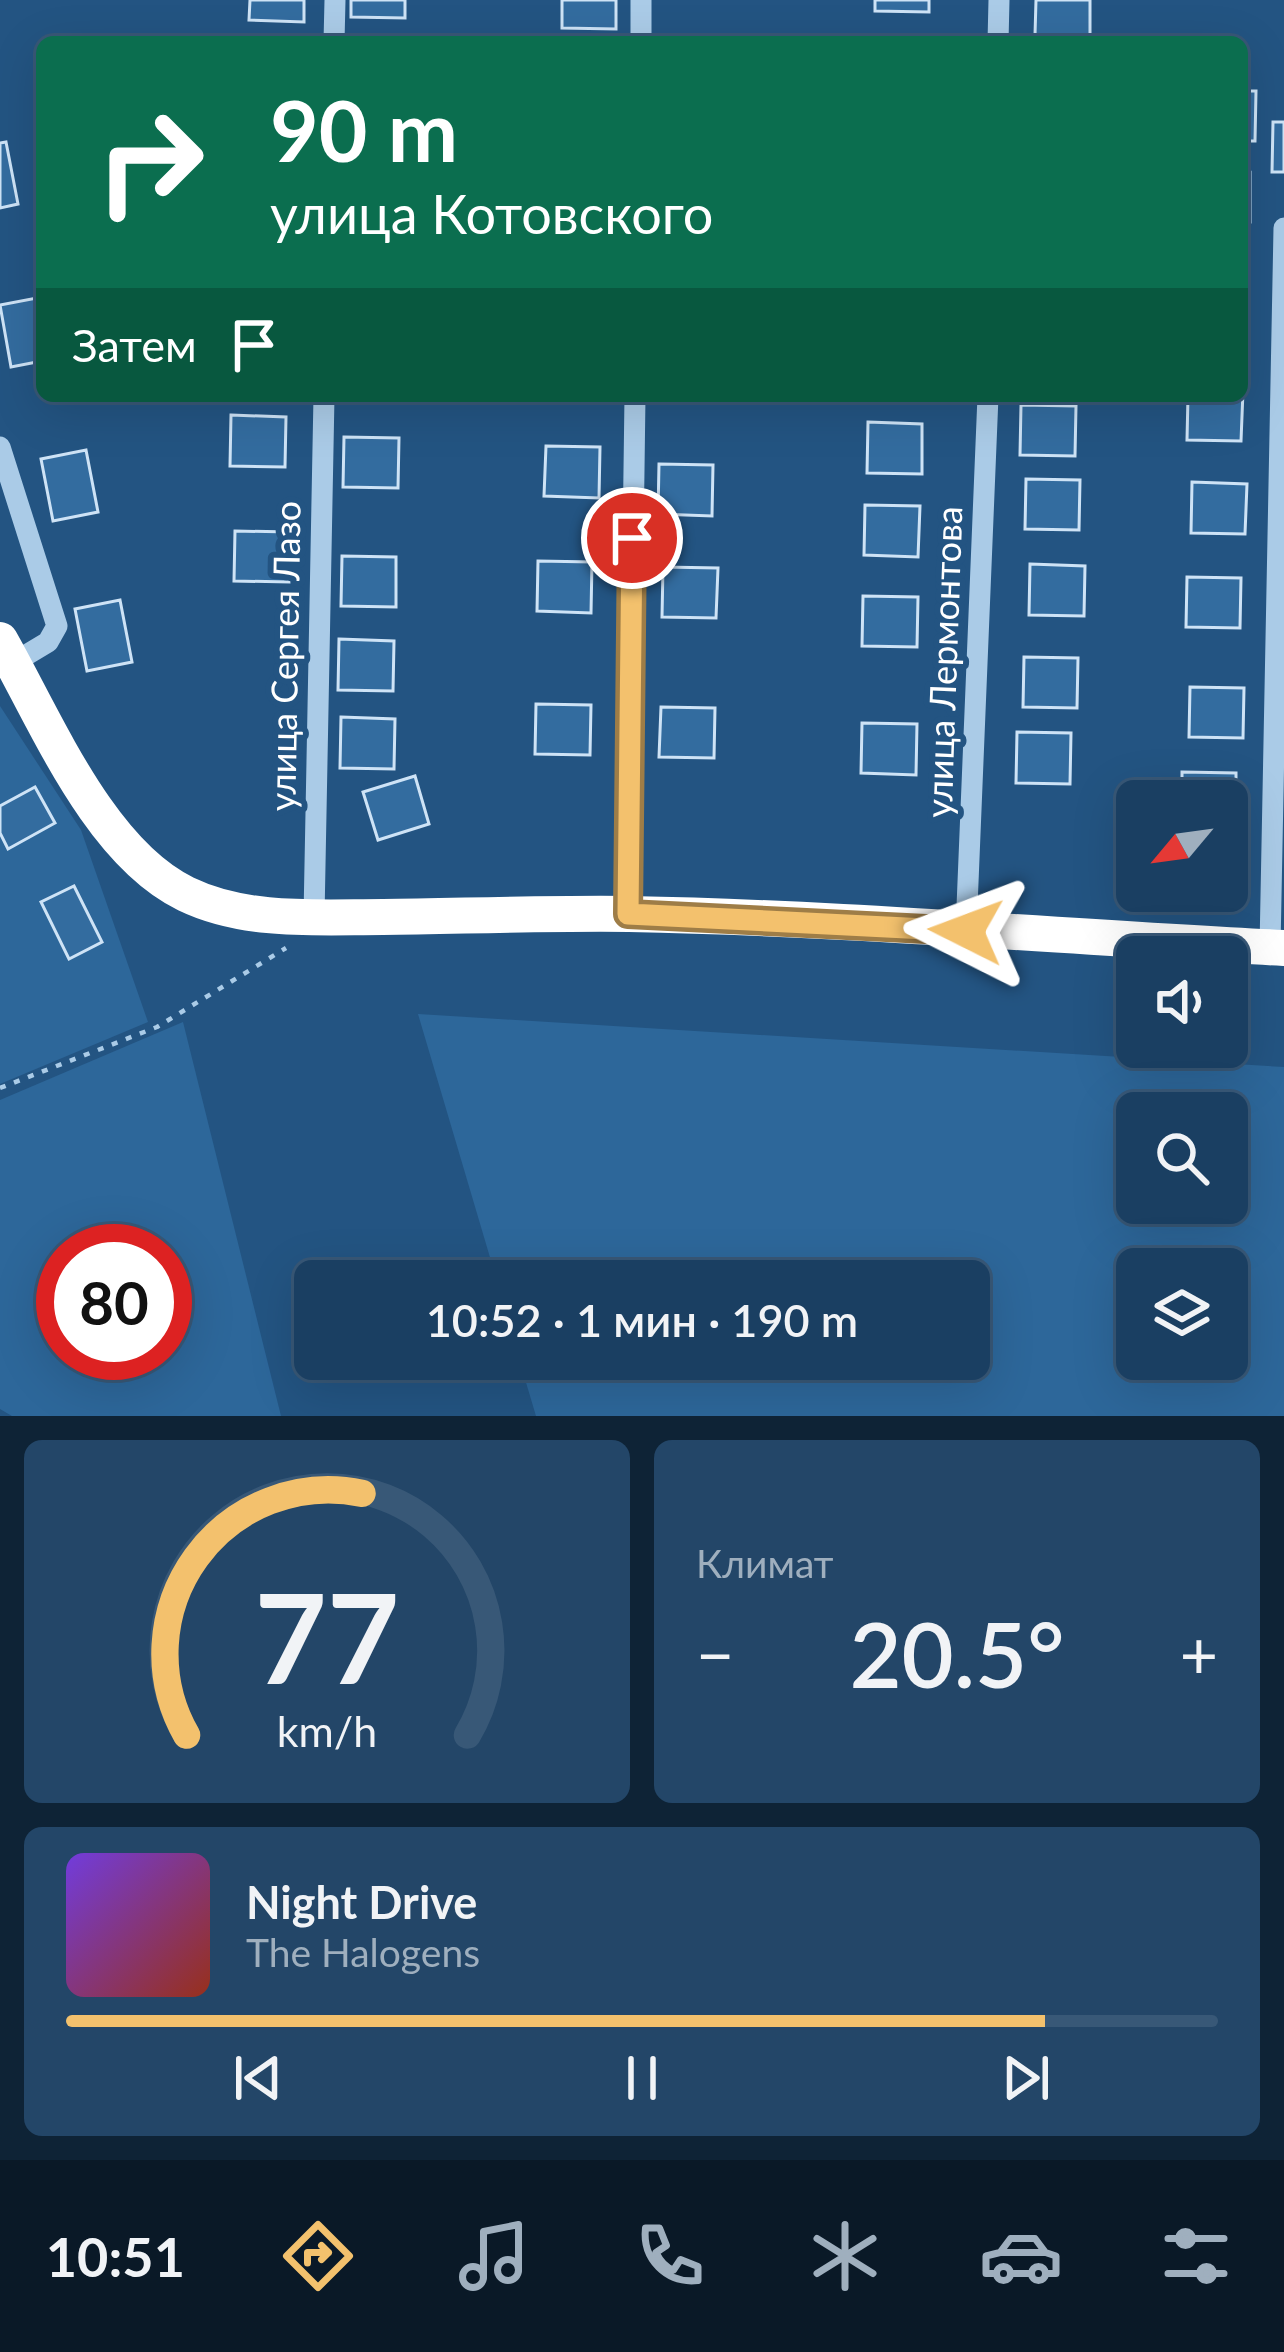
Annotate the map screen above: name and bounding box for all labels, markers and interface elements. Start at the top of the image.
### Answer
text: 90 m [270,79,458,180]
icon: right [72,84,228,240]
text: улица Котовского [270,181,713,246]
icon: arrive [221,312,287,378]
text: Затем [72,318,197,372]
pin [581,487,683,589]
street label: улица Сергея Лазо [259,500,309,812]
icon: arrive [599,505,665,571]
street label: улица Лермонтова [916,505,970,819]
north arrow [1116,780,1248,912]
map controls [1116,780,1248,1380]
position arrow [903,868,1029,994]
button: sound [1116,936,1248,1068]
button: search [1116,1092,1248,1224]
speed limit sign: 80 [36,1224,192,1380]
button: layers [1116,1248,1248,1380]
text: 10:52 · 1 мин · 190 m [426,1293,858,1347]
text: Климат [696,1540,834,1586]
text: 77 [255,1561,399,1711]
text: 20.5° [849,1599,1065,1707]
text: − [696,1614,734,1693]
text: + [1180,1614,1218,1693]
text: km/h [277,1704,377,1755]
text: Night Drive [246,1875,477,1929]
text: The Halogens [246,1929,480,1975]
icon: previous [225,2045,291,2111]
icon: pause [609,2045,675,2111]
icon: next [993,2045,1059,2111]
icon: directions [276,2214,360,2298]
icon: music [452,2214,536,2298]
icon: phone [628,2214,712,2298]
icon: climate [803,2214,887,2298]
icon: car [979,2214,1063,2298]
icon: filters [1154,2214,1238,2298]
text: 10:51 [46,2224,185,2289]

